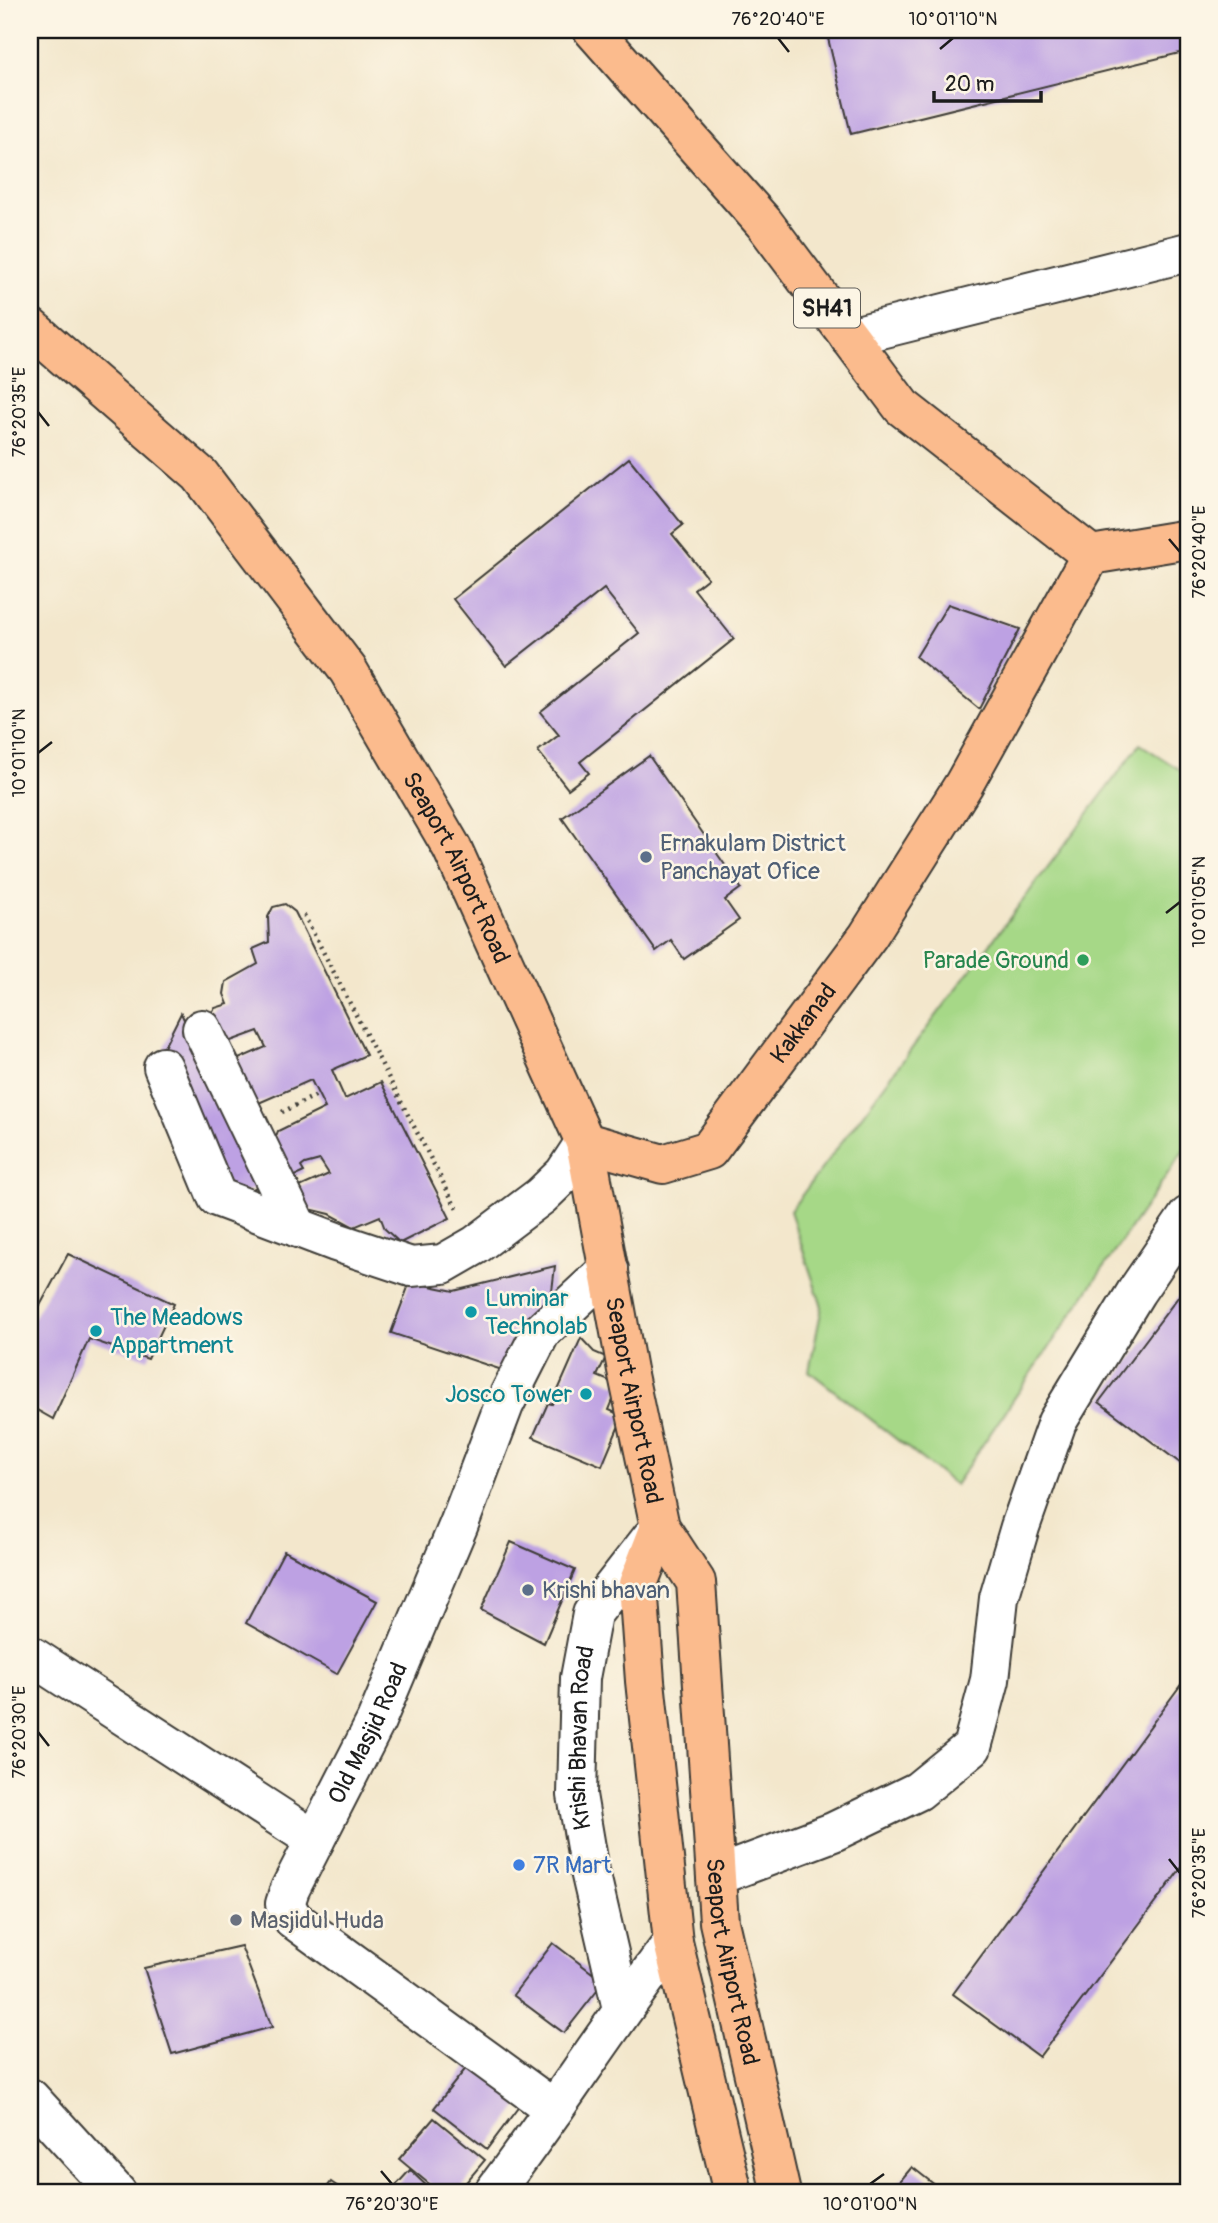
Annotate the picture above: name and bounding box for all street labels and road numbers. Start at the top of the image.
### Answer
road number: SH41 [794,288,860,328]
street label: Seaport Airport Road [396,767,517,968]
street label: Kakkanad [764,977,842,1069]
street label: Seaport Airport Road [599,1294,669,1506]
street label: Krishi Bhavan Road [562,1643,600,1832]
street label: Old Masjid Road [322,1658,414,1809]
street label: Seaport Airport Road [700,1857,766,2068]

